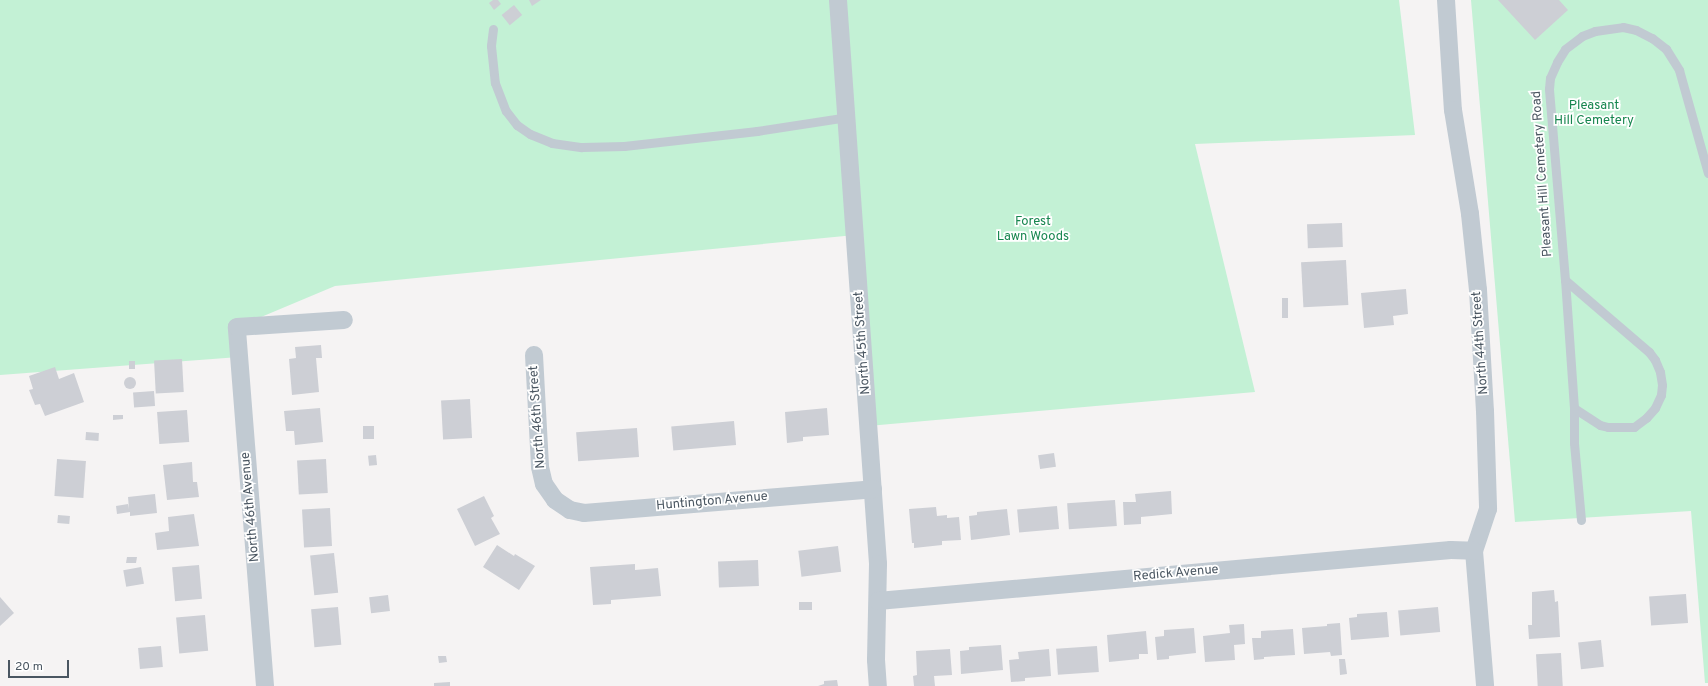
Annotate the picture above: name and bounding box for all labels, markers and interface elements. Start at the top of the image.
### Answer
street label: Pleasant Hill Cemetery Road [1529,90,1557,258]
park label: Pleasant Hill Cemetery [1554,99,1634,130]
park label: Forest Lawn Woods [997,215,1069,246]
street label: North 45th Street [852,291,874,395]
street label: North 44th Street [1470,291,1492,395]
street label: North 46th Street [527,365,549,469]
street label: North 46th Avenue [238,451,264,563]
street label: Huntington Avenue [655,489,769,515]
street label: Redick Avenue [1132,562,1220,586]
scale bar [10,652,71,678]
text: 20 m [15,659,43,675]

